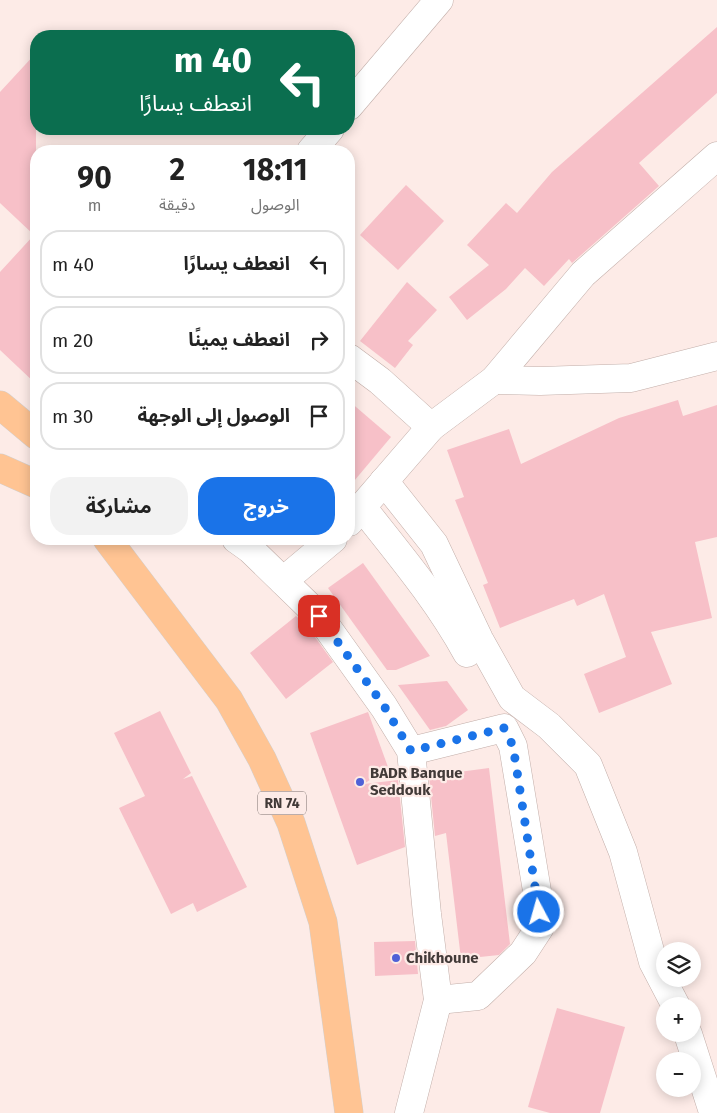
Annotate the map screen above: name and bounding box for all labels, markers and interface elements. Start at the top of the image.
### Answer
text: 40 m [174,39,252,81]
icon: left [270,50,335,115]
text: انعطف يسارًا [139,90,252,117]
text: 2 [170,152,185,188]
text: 18:11 [243,152,308,188]
text: 90 [77,160,112,196]
text: دقيقة [159,195,196,214]
text: الوصول [251,195,300,214]
text: m [88,196,101,215]
icon: left [305,250,333,278]
text: انعطف يسارًا [183,252,290,275]
text: 40 m [52,253,94,276]
icon: right [305,326,333,354]
text: انعطف يمينًا [188,328,290,351]
text: 20 m [52,329,93,352]
icon: arrive [305,402,333,430]
text: الوصول إلى الوجهة [138,404,290,427]
text: 30 m [52,405,93,428]
button: مشاركة [50,477,188,535]
button: خروج [198,477,335,535]
pin [298,595,340,637]
icon: arrive [305,602,333,630]
place label: BADR Banque Seddouk [370,764,463,799]
marker: BADR Banque Seddouk [354,776,366,788]
road number: RN 74 [258,791,306,814]
position arrow [512,885,564,937]
map controls [656,942,701,1097]
button: layers [656,942,701,987]
place label: Chikhoune [406,949,479,967]
marker: Chikhoune [390,952,402,964]
button: + [656,997,701,1042]
button: − [656,1052,701,1097]

